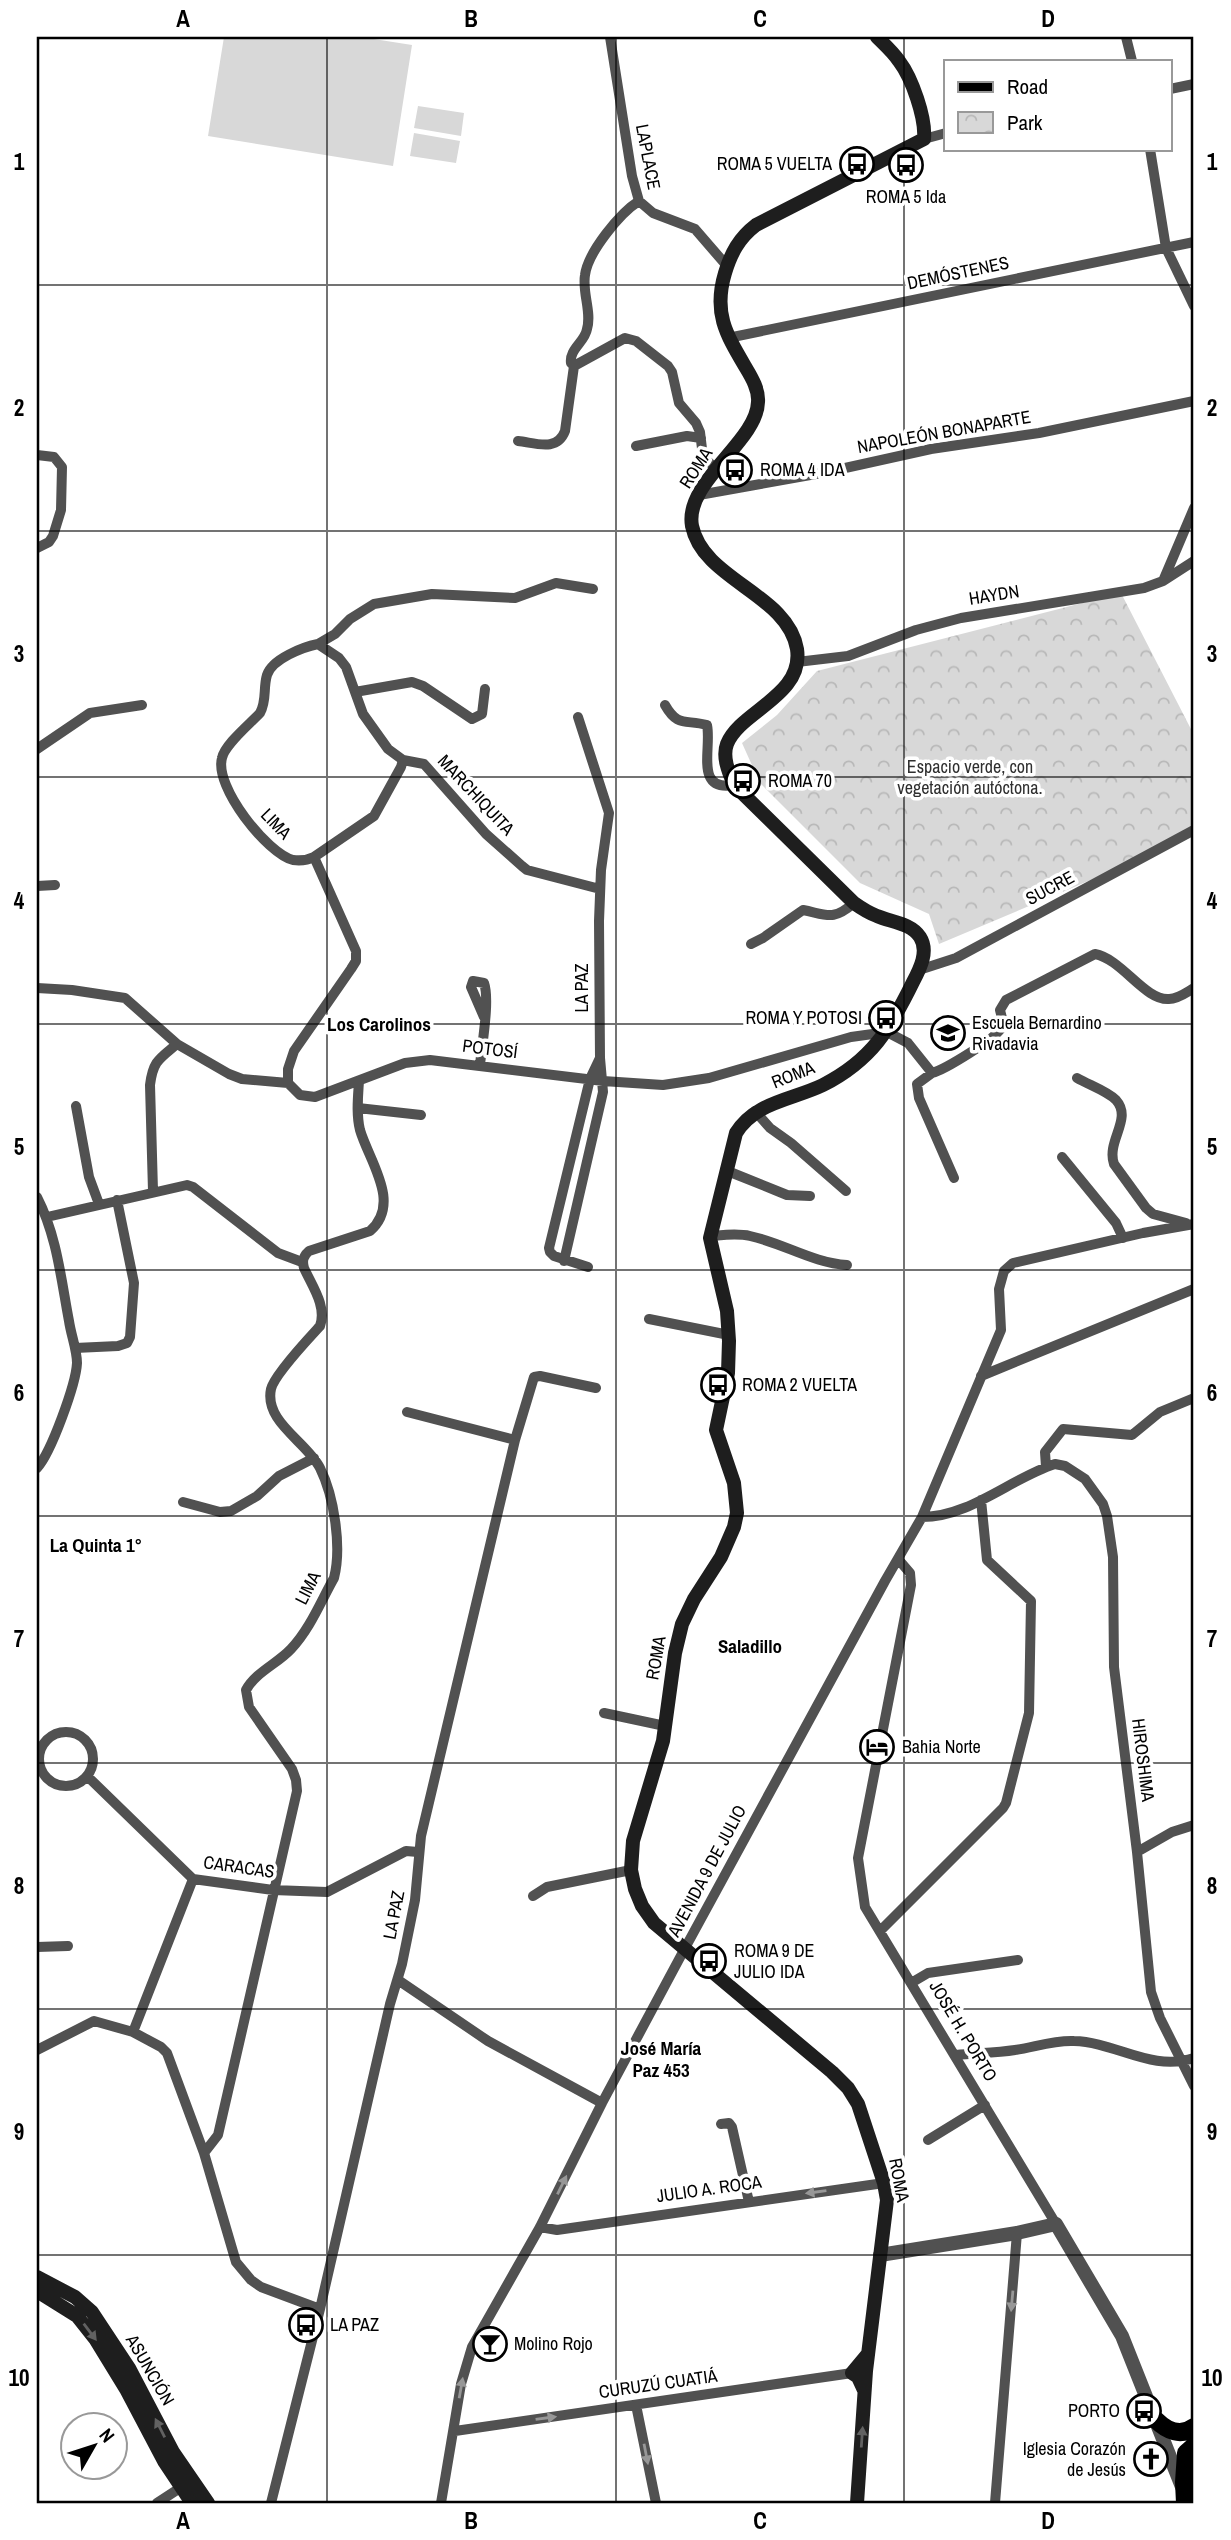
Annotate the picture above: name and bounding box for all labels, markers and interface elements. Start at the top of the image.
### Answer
text: A [176,3,190,34]
text: B [464,3,478,34]
text: C [753,3,767,34]
text: D [1041,3,1055,34]
legend [944,60,1172,150]
text: Road [1007,72,1048,101]
text: Park [1007,108,1043,137]
street label: LAPLACE [630,122,667,192]
bus stop icon: ROMA 5 VUELTA [838,145,876,183]
text: 1 [14,146,25,177]
bus stop icon: ROMA 5 Ida [887,146,925,184]
text: 1 [1207,146,1218,177]
place label: ROMA 5 VUELTA [717,151,832,176]
place label: ROMA 5 Ida [866,184,946,209]
street label: DEMÓSTENES [905,250,1011,295]
text: 2 [14,392,24,423]
text: 2 [1207,392,1217,423]
street label: NAPOLEÓN BONAPARTE [855,404,1033,459]
street label: ROMA [673,442,718,493]
bus stop icon: ROMA 4 IDA [716,451,754,489]
place label: ROMA 4 IDA [760,457,845,482]
street label: HAYDN [967,578,1021,611]
text: 3 [14,638,24,669]
text: 3 [1207,638,1217,669]
street label: MARCHIQUITA [432,749,520,841]
park label: Espacio verde, con vegetación autóctona. [897,754,1043,800]
bus stop icon: ROMA 70 [724,762,762,800]
place label: ROMA 70 [768,768,832,793]
street label: LIMA [255,803,297,845]
street label: SUCRE [1021,864,1078,911]
text: 4 [14,885,25,916]
text: 4 [1207,885,1218,916]
street label: LA PAZ [569,964,594,1012]
bus stop icon: ROMA Y POTOSI [867,999,905,1037]
place label: ROMA Y POTOSI [745,1005,862,1030]
place label: Escuela Bernardino Rivadavia [972,1010,1102,1056]
district label: Los Carolinos [327,1011,431,1037]
school or university icon: Escuela Bernardino Rivadavia [929,1014,967,1052]
street label: POTOSÍ [461,1033,520,1064]
street label: ROMA [768,1055,818,1094]
text: 5 [14,1131,24,1162]
text: 5 [1207,1131,1217,1162]
bus stop icon: ROMA 2 VUELTA [699,1366,737,1404]
place label: ROMA 2 VUELTA [742,1372,857,1397]
text: 6 [14,1377,24,1408]
text: 6 [1207,1377,1217,1408]
district label: La Quinta 1° [50,1532,142,1558]
street label: LIMA [289,1567,327,1609]
text: 7 [14,1623,24,1654]
text: 7 [1207,1623,1217,1654]
district label: Saladillo [718,1633,782,1659]
street label: ROMA [639,1634,672,1682]
street label: HIROSHIMA [1126,1717,1161,1803]
hotel icon: Bahia Norte [858,1728,896,1766]
place label: Bahia Norte [902,1734,981,1759]
street label: AVENIDA 9 DE JULIO [661,1801,752,1942]
street label: CARACAS [202,1849,276,1884]
text: 8 [14,1870,24,1901]
text: 8 [1207,1870,1217,1901]
street label: LA PAZ [377,1888,410,1941]
place label: ROMA 9 DE JULIO IDA [734,1938,814,1984]
bus stop icon: ROMA 9 DE JULIO IDA [690,1942,728,1980]
street label: JOSÉ H. PORTO [923,1976,1003,2086]
district label: José María Paz 453 [621,2035,702,2083]
text: 9 [14,2116,24,2147]
text: 9 [1207,2116,1217,2147]
street label: ROMA [883,2156,916,2204]
street label: JULIO A. ROCA [655,2169,763,2208]
one-way arrow [556,2175,567,2195]
one-way arrow [805,2187,827,2198]
one-way arrow [1006,2291,1017,2313]
bus stop icon: LA PAZ [287,2306,325,2344]
place label: LA PAZ [330,2312,379,2337]
one-way arrow [83,2323,97,2342]
bar icon: Molino Rojo [471,2325,509,2363]
street label: ASUNCIÓN [120,2329,181,2410]
place label: Molino Rojo [514,2331,593,2356]
text: 10 [9,2362,29,2393]
text: 10 [1202,2362,1222,2393]
street label: CURUZÚ CUATIÁ [597,2363,719,2404]
one-way arrow [456,2377,467,2399]
bus stop icon: PORTO [1125,2392,1163,2430]
place label: PORTO [1068,2398,1120,2423]
north arrow [60,2410,130,2480]
one-way arrow [536,2412,558,2423]
one-way arrow [155,2417,167,2437]
text: N [94,2423,121,2448]
one-way arrow [856,2426,867,2448]
place label: Iglesia Corazón de Jesús [1023,2436,1126,2482]
church icon: Iglesia Corazón de Jesús [1132,2440,1170,2478]
one-way arrow [641,2443,652,2465]
text: A [176,2505,190,2536]
text: B [464,2505,478,2536]
text: C [753,2505,767,2536]
text: D [1041,2505,1055,2536]

